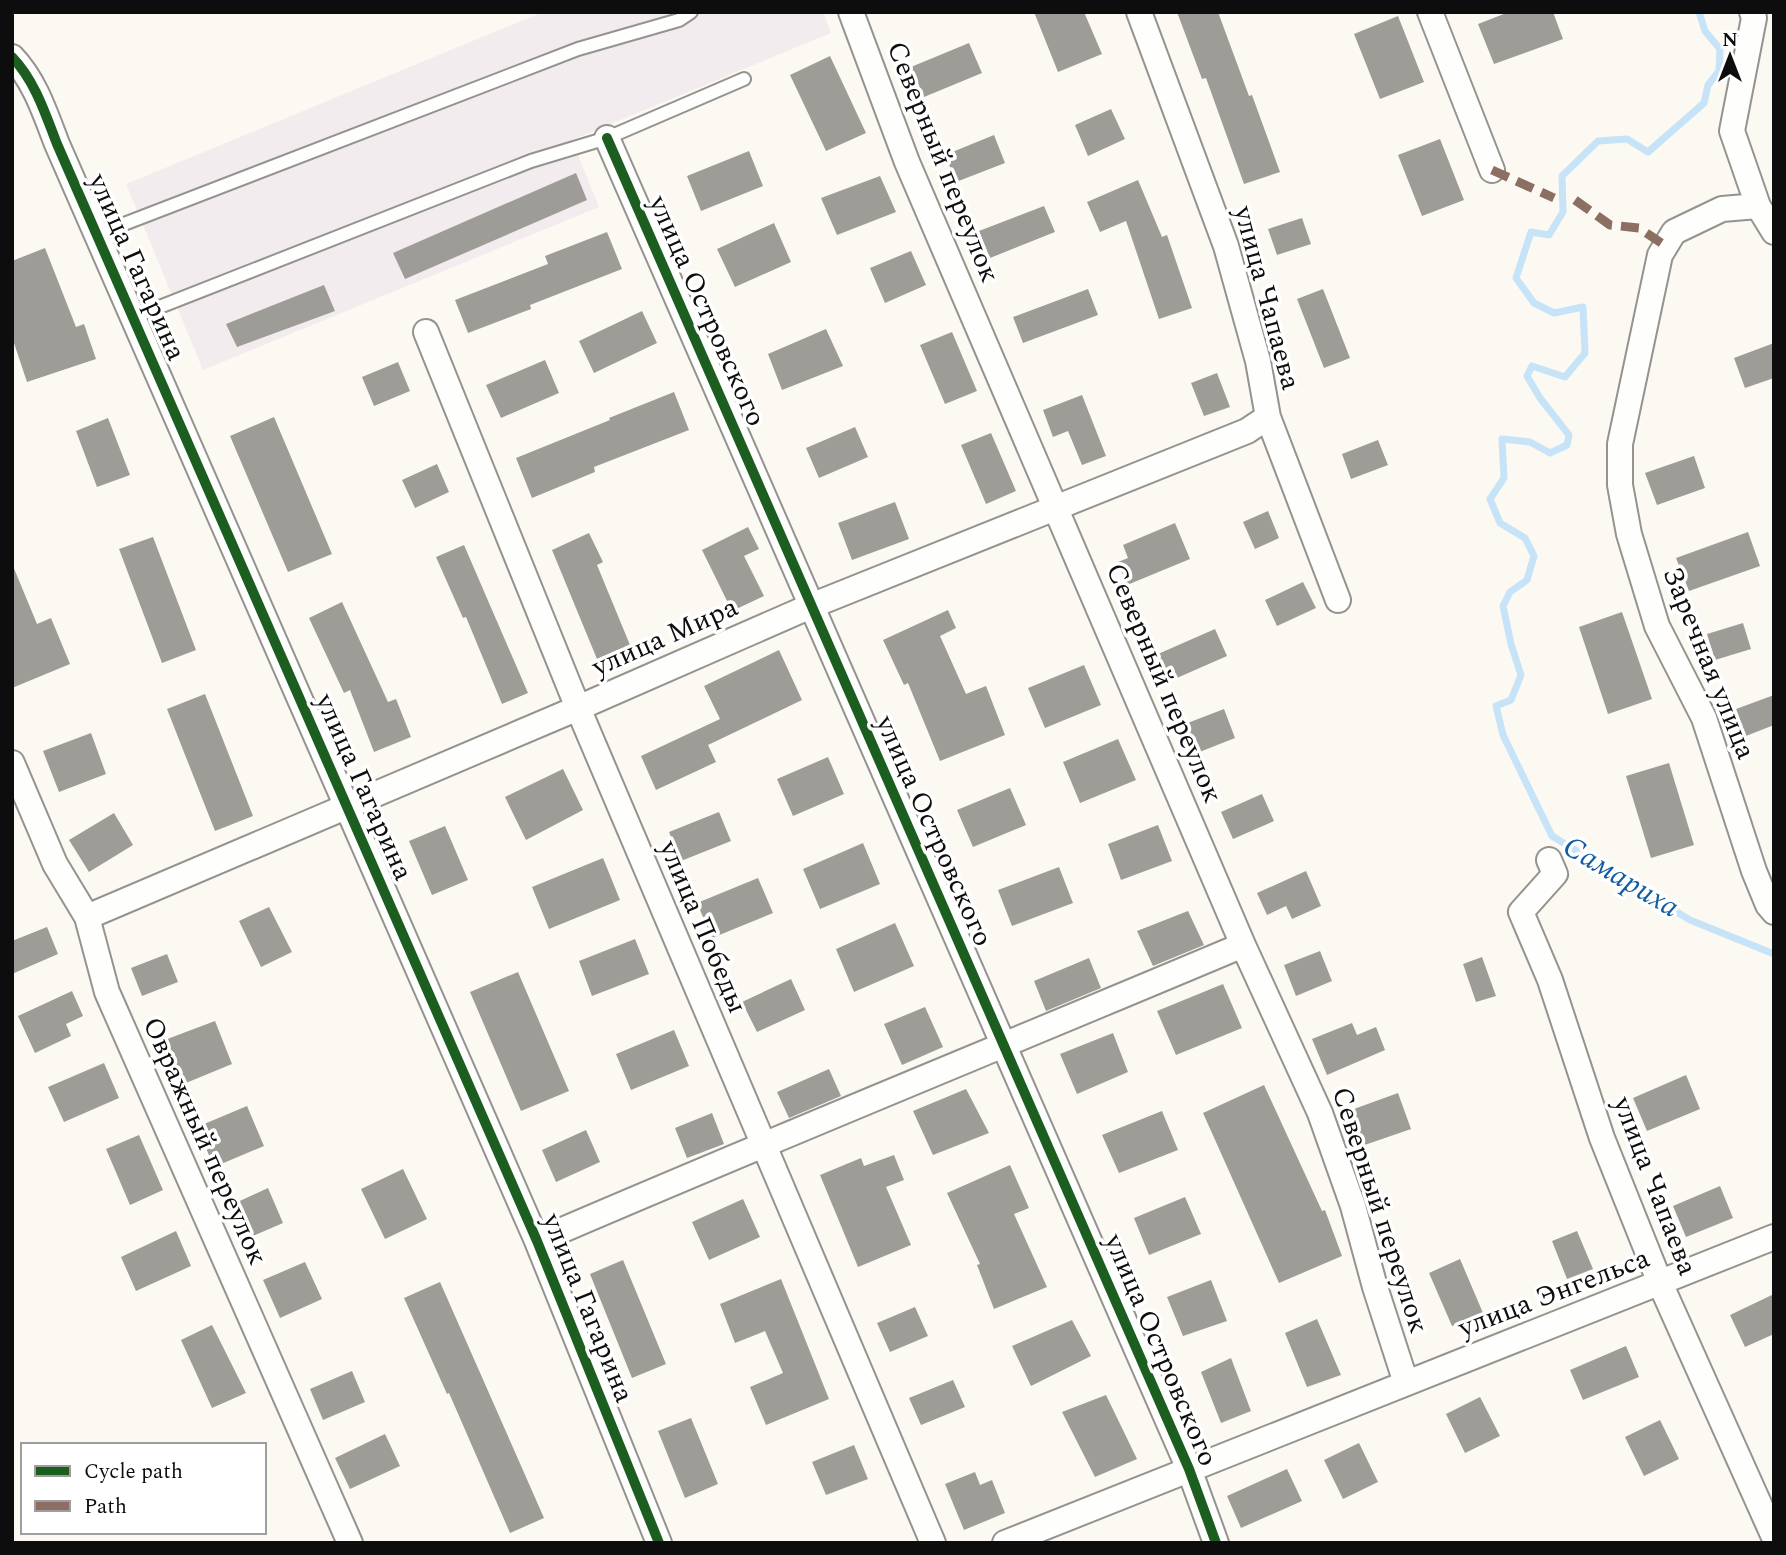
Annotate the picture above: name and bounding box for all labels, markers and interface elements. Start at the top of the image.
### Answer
north arrow [1695,21,1765,91]
text: N [1722,26,1738,55]
street label: Северный переулок [875,35,1011,289]
street label: улица Гагарина [76,166,198,368]
street label: улица Островского [636,188,777,433]
street label: улица Чапаева [1222,200,1312,395]
street label: Северный переулок [1094,556,1234,810]
street label: Заречная улица [1651,560,1767,766]
street label: улица Мира [584,586,745,689]
street label: улица Гагарина [303,686,425,888]
street label: улица Островского [863,708,1004,953]
water label: Самариха [1554,824,1688,930]
street label: улица Победы [647,833,759,1020]
street label: Овражный переулок [131,1010,279,1272]
street label: Северный переулок [1320,1081,1440,1339]
street label: улица Чапаева [1601,1089,1709,1282]
street label: улица Гагарина [530,1206,646,1409]
street label: улица Островского [1092,1226,1229,1473]
street label: улица Энгельса [1451,1237,1656,1350]
legend [21,1443,266,1534]
text: Cycle path [84,1456,183,1488]
text: Path [84,1491,127,1523]

